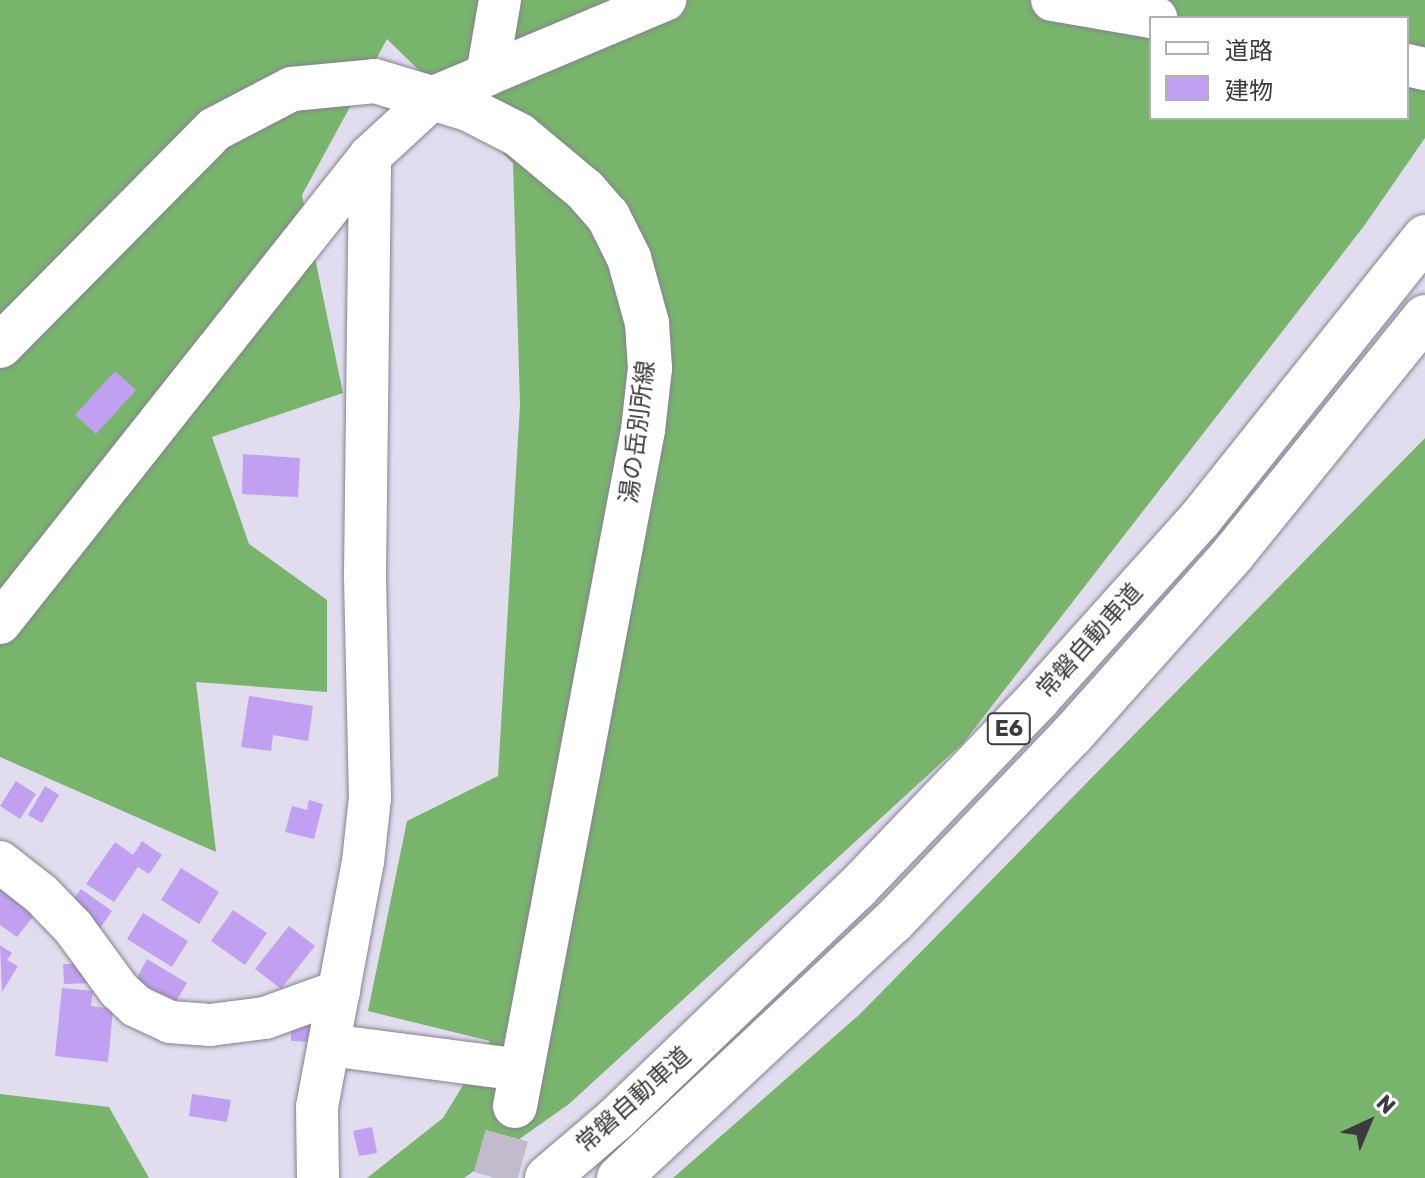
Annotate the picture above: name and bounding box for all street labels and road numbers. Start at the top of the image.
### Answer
street label: 湯の岳別所線 [615,359,661,505]
street label: 常磐自動車道 [1031,578,1149,704]
road number: E6 [985,711,1033,747]
street label: 常磐自動車道 [571,1041,697,1159]

